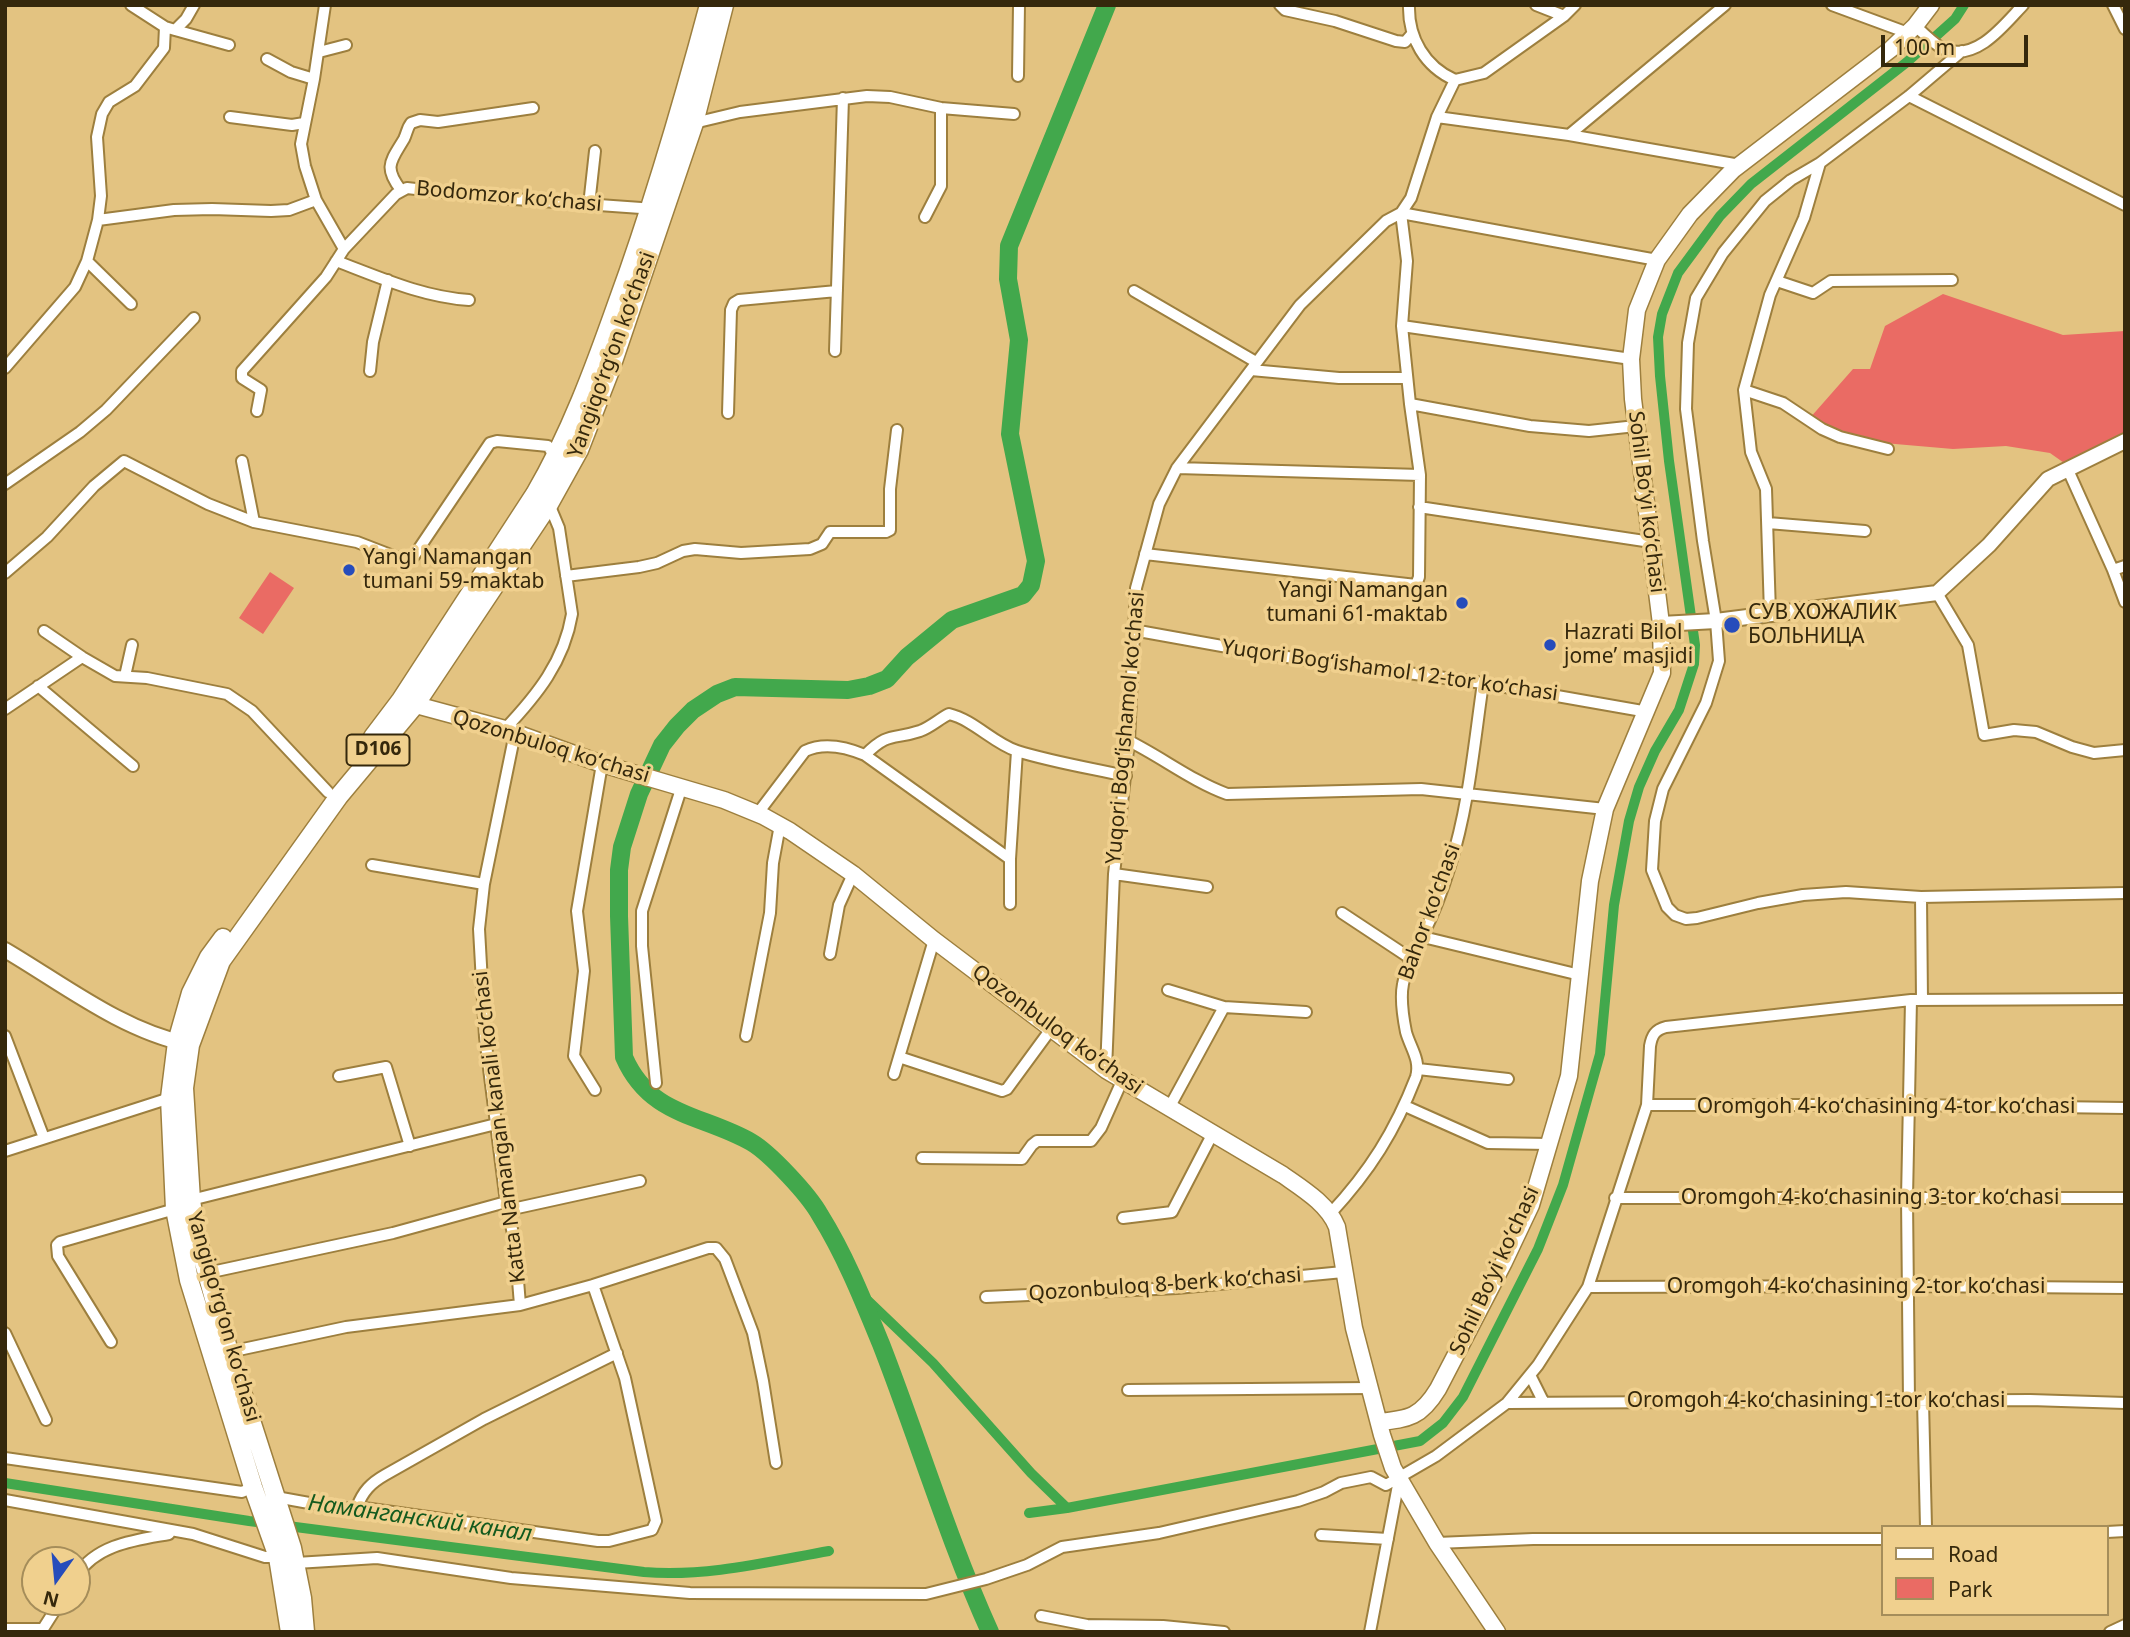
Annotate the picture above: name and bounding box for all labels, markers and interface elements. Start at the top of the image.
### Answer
scale bar [1885,21,2032,65]
text: 100 m [1894,33,1955,61]
street label: Bodomzor koʻchasi [415,176,603,218]
street label: Yangiqoʻrgʻon koʻchasi [563,249,661,461]
street label: Sohil Boʻyi koʻchasi [1622,410,1670,594]
place label: Yangi Namangan tumani 59-maktab [363,545,545,595]
marker: Yangi Namangan tumani 59-maktab [341,562,357,578]
place label: Yangi Namangan tumani 61-maktab [1266,578,1448,628]
street label: Yuqori Bogʻishamol koʻchasi [1102,591,1150,865]
marker: Yangi Namangan tumani 61-maktab [1454,595,1470,611]
place label: СУВ ХОЖАЛИК БОЛЬНИЦА [1748,600,1897,650]
marker: СУВ ХОЖАЛИК БОЛЬНИЦА [1722,615,1742,635]
place label: Hazrati Bilol jome’ masjidi [1564,620,1693,670]
street label: Yuqori Bogʻishamol 12-tor koʻchasi [1220,635,1560,707]
marker: Hazrati Bilol jome’ masjidi [1542,637,1558,653]
street label: Qozonbuloq koʻchasi [449,705,653,789]
road number: D106 [346,734,410,765]
street label: Bahor koʻchasi [1394,840,1466,984]
street label: Qozonbuloq koʻchasi [967,960,1147,1100]
street label: Katta Namangan kanali koʻchasi [468,969,532,1285]
street label: Oromgoh 4-koʻchasining 4-tor koʻchasi [1697,1094,2075,1120]
street label: Sohil Boʻyi koʻchasi [1445,1183,1545,1359]
street label: Oromgoh 4-koʻchasining 3-tor koʻchasi [1681,1185,2059,1211]
street label: Yangiqoʻrgʻon koʻchasi [181,1209,265,1425]
street label: Qozonbuloq 8-berk koʻchasi [1028,1263,1302,1307]
street label: Oromgoh 4-koʻchasining 2-tor koʻchasi [1667,1274,2045,1300]
street label: Oromgoh 4-koʻchasining 1-tor koʻchasi [1627,1388,2005,1414]
water label: Наманганский канал [306,1490,534,1548]
legend [1882,1525,2109,1616]
text: Road [1948,1540,1998,1568]
north arrow [21,1546,91,1616]
text: Park [1948,1575,1992,1603]
text: N [40,1585,62,1614]

